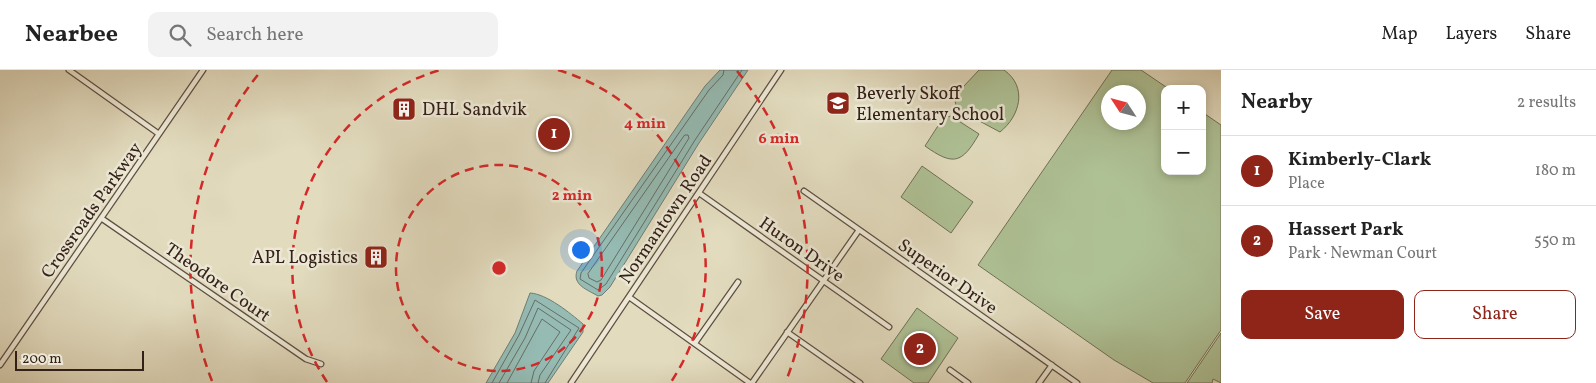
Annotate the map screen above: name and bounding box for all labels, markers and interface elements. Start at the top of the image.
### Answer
search box [148,12,498,57]
text: Nearbee [25,18,118,52]
icon: search [166,21,194,49]
text: Search here [206,22,303,48]
text: Map [1381,22,1417,47]
text: Layers [1445,22,1497,47]
text: Share [1525,22,1571,47]
place label: Beverly Skoff Elementary School [856,82,1004,128]
north arrow [1101,85,1146,130]
map controls [1161,85,1206,175]
button: + [1161,85,1206,130]
text: Nearby [1241,88,1312,117]
school or university icon: Beverly Skoff Elementary School [825,90,851,116]
text: 2 results [1517,92,1576,114]
building icon: DHL Sandvik [391,96,417,122]
place label: DHL Sandvik [422,98,527,123]
text: 4 min [624,114,666,135]
pin: 1 [538,115,570,153]
text: 6 min [759,129,800,150]
button: − [1161,130,1206,175]
street label: Crossroads Parkway [36,138,149,284]
text: Kimberly-Clark [1288,147,1431,173]
street label: Normantown Road [614,150,719,289]
text: 1 [1254,160,1260,182]
text: 180 m [1535,160,1576,182]
text: Place [1288,173,1325,195]
text: 2 min [552,186,592,207]
street label: Huron Drive [753,212,849,289]
text: Hassert Park [1288,217,1403,243]
text: 2 [1253,230,1261,252]
text: 550 m [1534,230,1576,252]
street label: Superior Drive [892,234,1002,321]
street label: Theodore Court [159,237,275,329]
your location [568,237,594,263]
text: Park · Newman Court [1288,243,1437,265]
building icon: APL Logistics [363,244,389,270]
place label: APL Logistics [252,246,358,271]
centre of rings [490,259,508,277]
button: Save [1241,290,1404,339]
button: Share [1414,290,1576,339]
pin: 2 [904,330,936,368]
scale bar [15,348,144,371]
text: 200 m [22,350,62,369]

